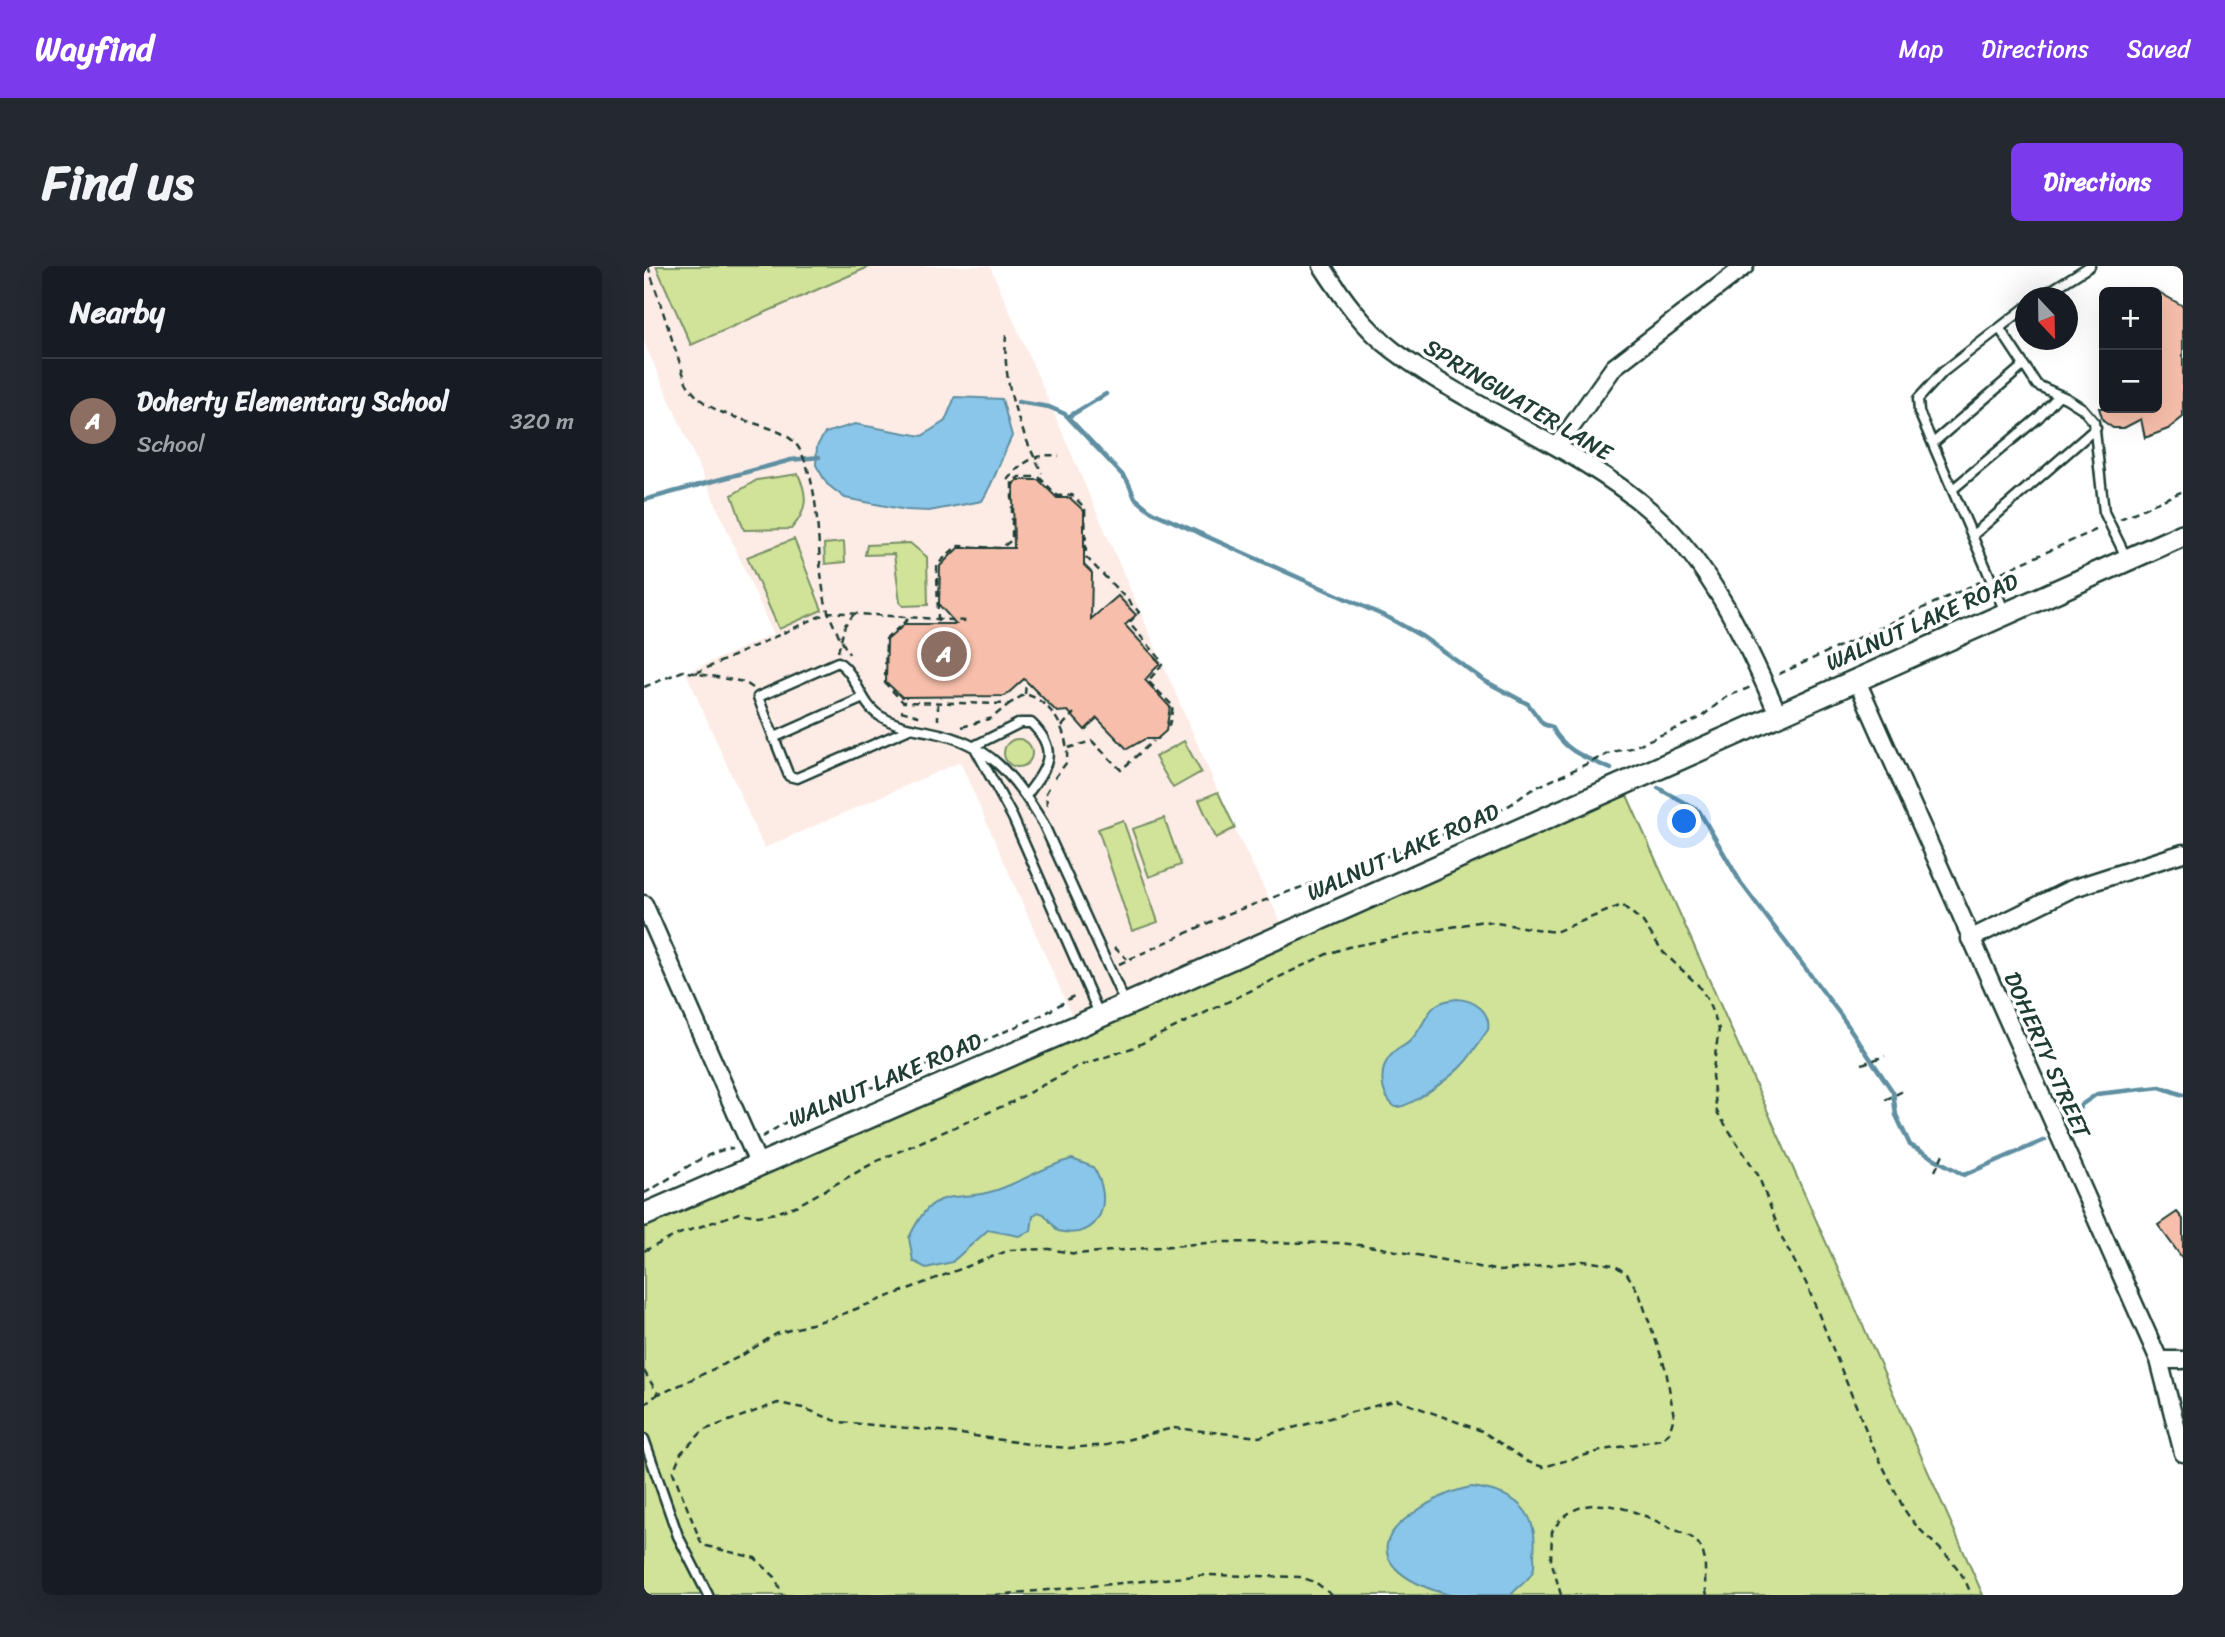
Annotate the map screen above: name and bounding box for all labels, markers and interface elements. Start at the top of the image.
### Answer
text: Wayfind [35,20,154,78]
text: Map [1899,28,1943,70]
text: Directions [1981,28,2089,70]
text: Saved [2127,28,2190,70]
text: Find us [42,139,194,226]
button: Directions [2011,143,2183,221]
text: Nearby [70,285,165,339]
north arrow [2015,287,2078,350]
map controls [2099,287,2162,413]
button: + [2099,287,2162,350]
street label: SPRINGWATER LANE [1416,327,1621,473]
button: − [2099,350,2162,413]
text: Doherty Elementary School [137,378,449,424]
text: A [85,401,101,442]
text: 320 m [510,401,574,442]
text: School [137,424,205,465]
street label: WALNUT LAKE ROAD [1819,561,2025,683]
pin: A [921,628,967,680]
street label: WALNUT LAKE ROAD [1300,791,1506,913]
your location [1667,804,1701,838]
street label: DOHERTY STREET [1992,965,2103,1147]
street label: WALNUT LAKE ROAD [782,1021,989,1139]

